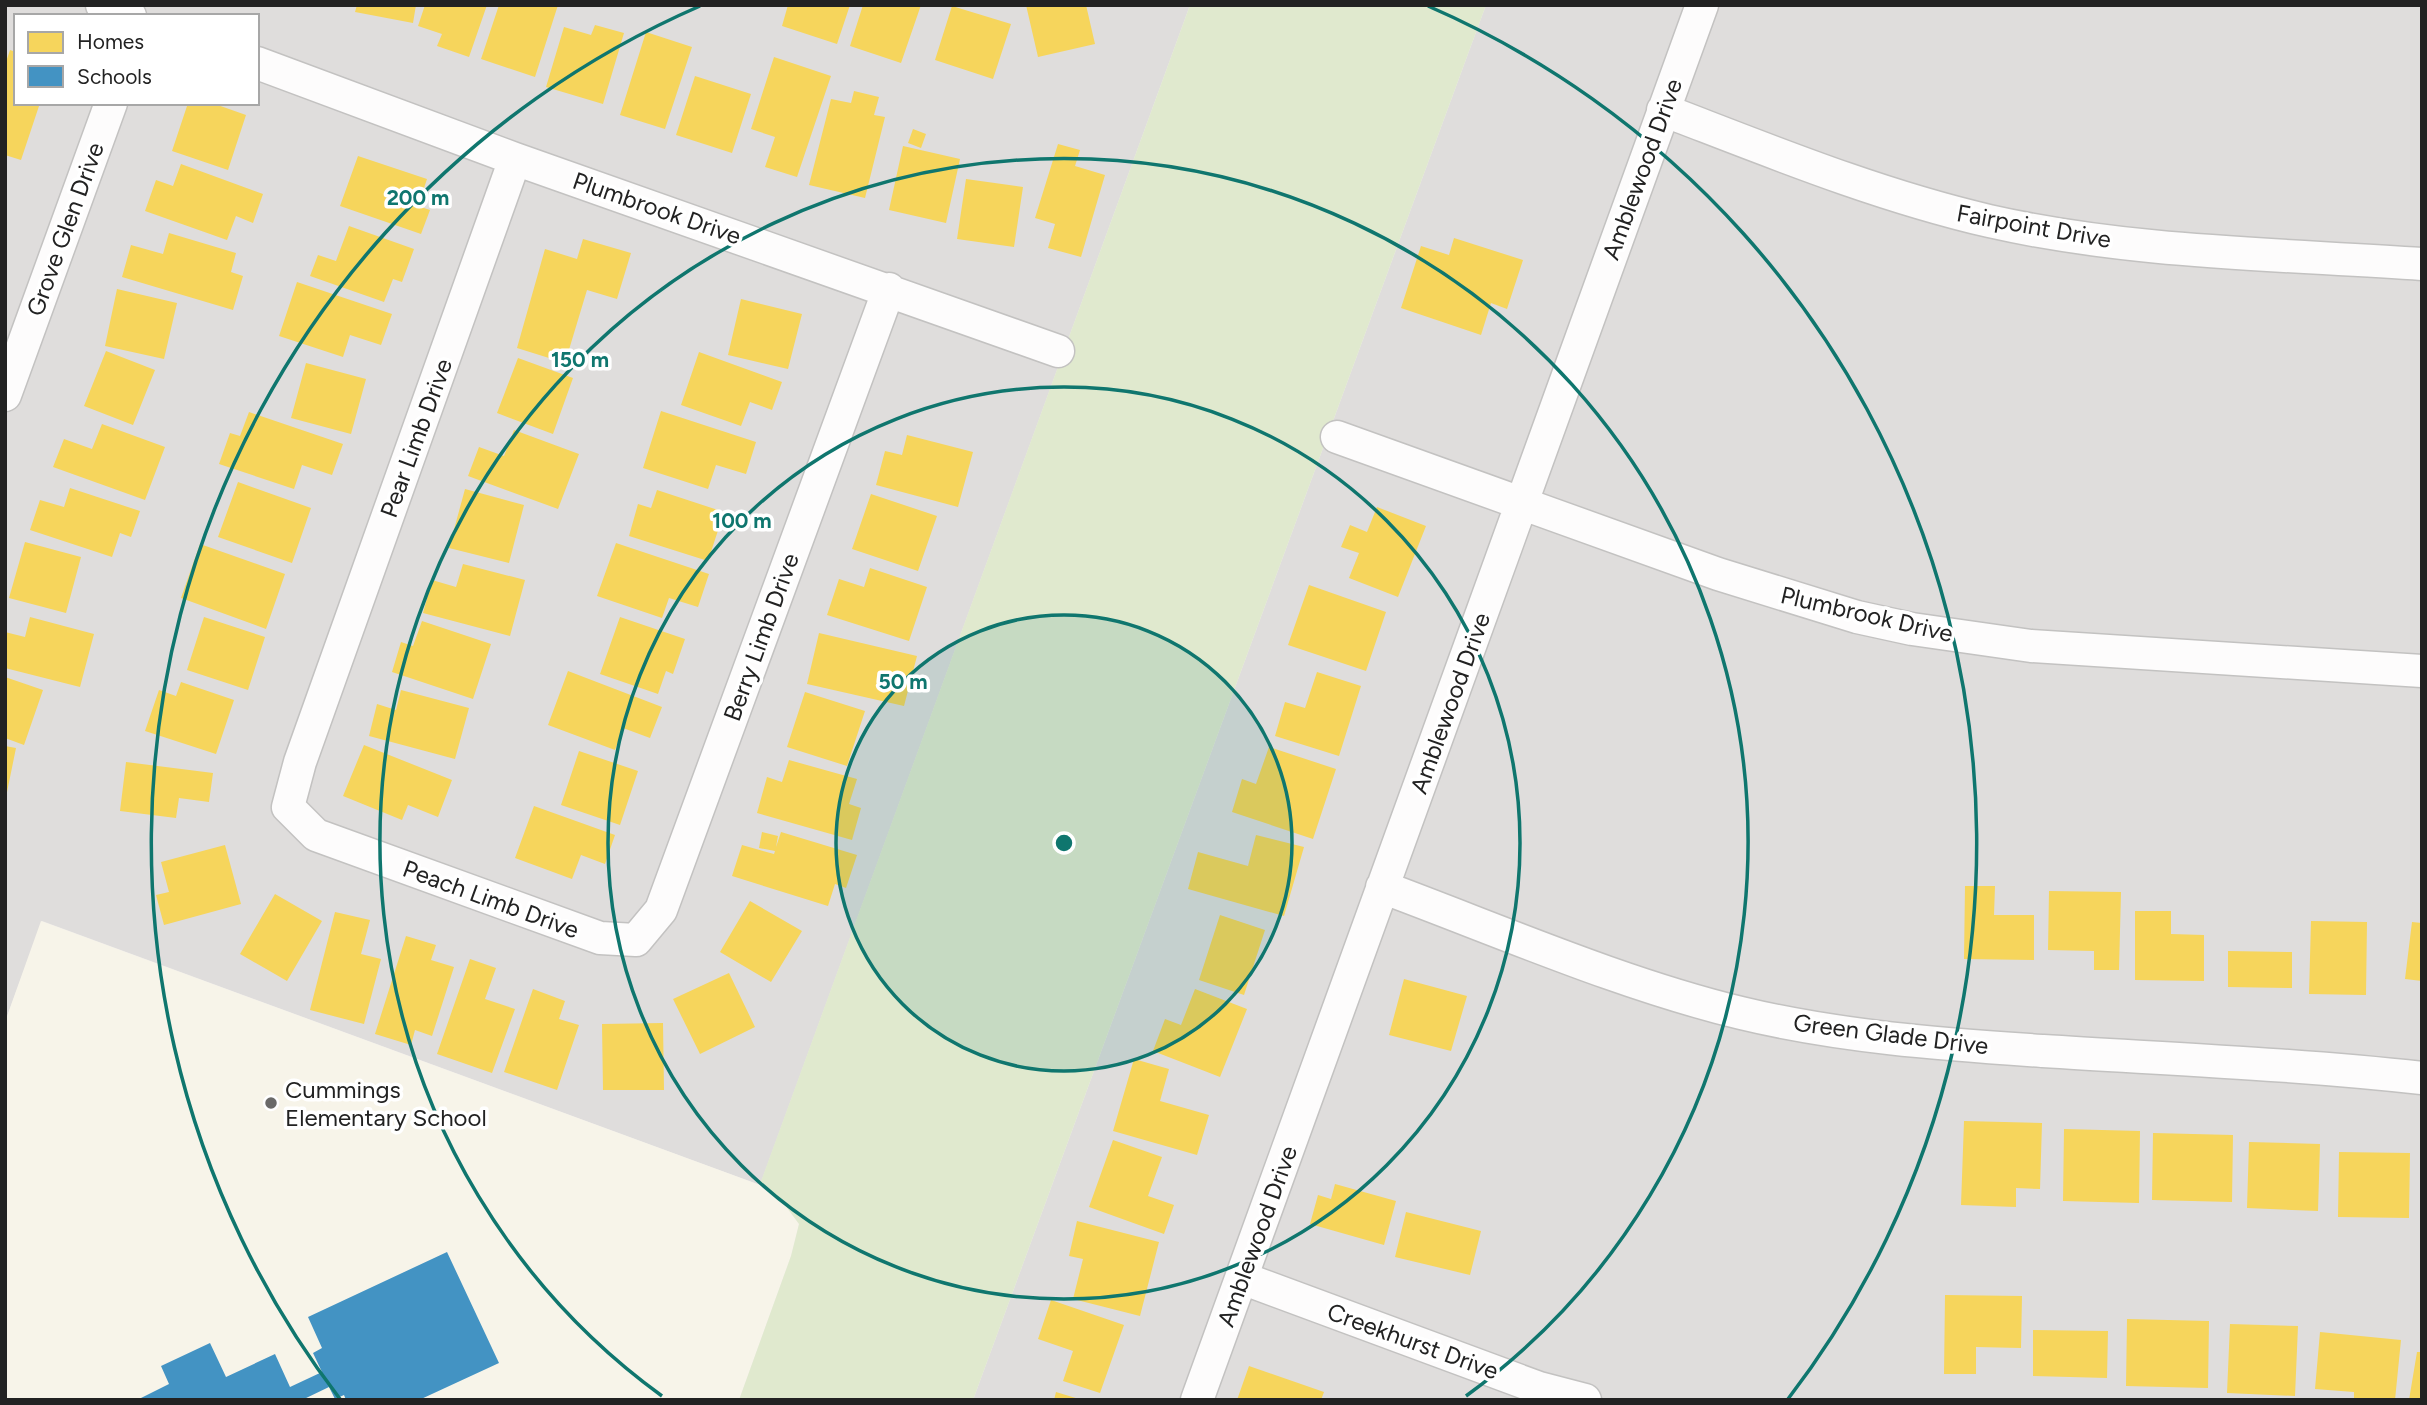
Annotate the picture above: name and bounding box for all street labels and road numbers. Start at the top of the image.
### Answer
street label: Amblewood Drive [1596,74,1688,264]
street label: Grove Glen Drive [20,138,110,320]
street label: Plumbrook Drive [569,166,745,250]
street label: Fairpoint Drive [1954,198,2114,254]
street label: Pear Limb Drive [374,355,458,521]
street label: Berry Limb Drive [717,549,805,725]
street label: Plumbrook Drive [1778,580,1956,648]
street label: Amblewood Drive [1404,608,1496,798]
street label: Peach Limb Drive [399,854,583,944]
street label: Green Glade Drive [1792,1008,1990,1060]
street label: Amblewood Drive [1211,1141,1303,1331]
street label: Creekhurst Drive [1324,1297,1502,1385]

